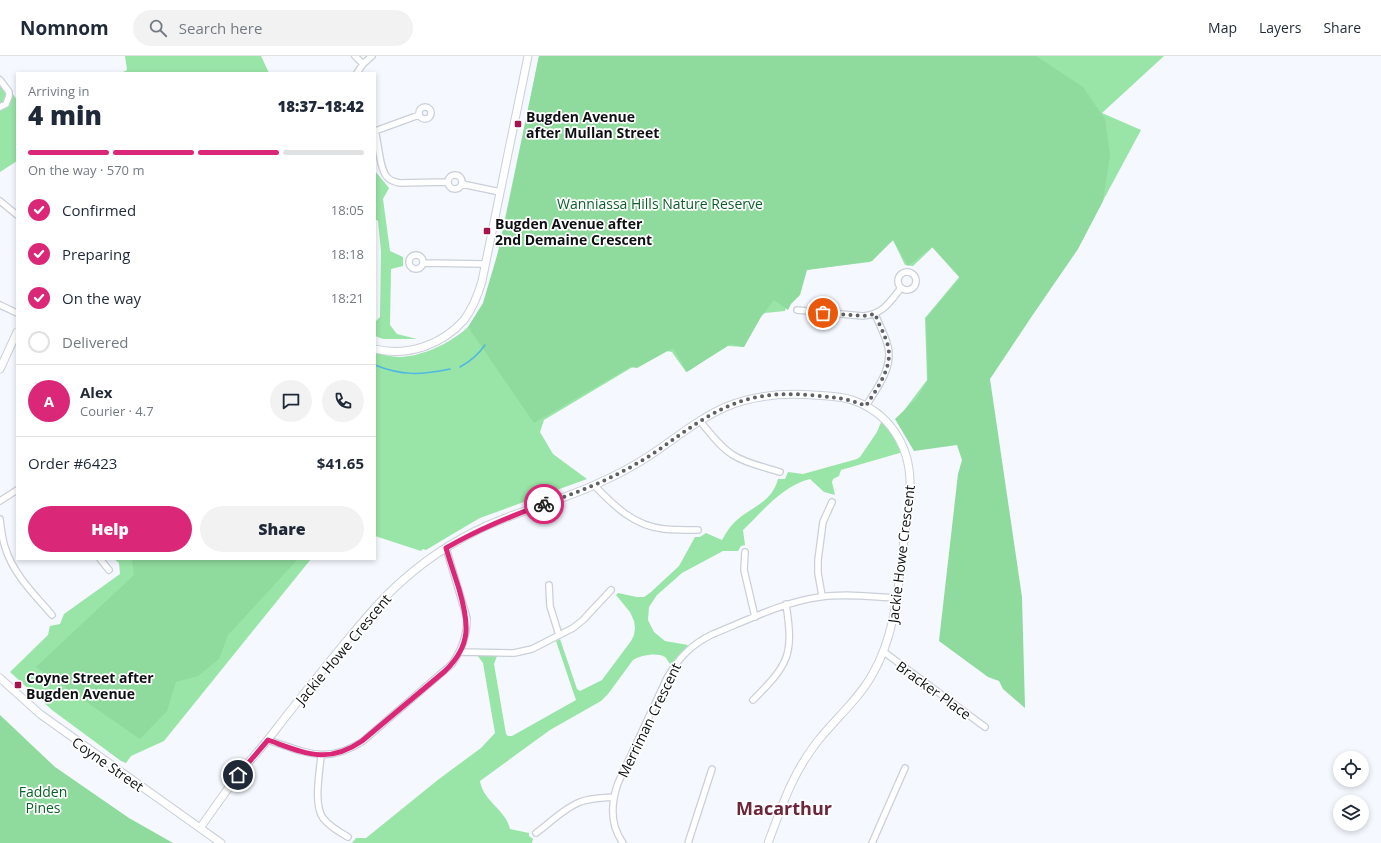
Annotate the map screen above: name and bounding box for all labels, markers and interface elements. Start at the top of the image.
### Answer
search box [133,10,413,46]
text: Nomnom [20,15,109,41]
icon: search [147,17,169,39]
text: Search here [179,18,262,38]
text: Map [1208,18,1237,37]
text: Layers [1259,18,1301,37]
text: Share [1323,18,1361,37]
text: Arriving in [28,82,90,100]
text: 18:37–18:42 [278,96,364,116]
text: 4 min [28,97,102,133]
place label: Bugden Avenue after Mullan Street [526,107,659,142]
marker: Bugden Avenue after Mullan Street [513,119,523,129]
text: On the way · 570 m [28,161,144,179]
park label: Wanniassa Hills Nature Reserve [557,194,763,213]
icon: check [28,199,50,221]
text: Confirmed [62,200,136,220]
text: 18:05 [331,201,364,219]
place label: Bugden Avenue after 2nd Demaine Crescent [495,214,652,249]
marker: Bugden Avenue after 2nd Demaine Crescent [482,226,492,236]
icon: check [28,243,50,265]
text: Preparing [62,244,130,264]
text: 18:18 [331,245,364,263]
icon: check [28,287,50,309]
text: On the way [62,288,141,308]
text: 18:21 [331,289,364,307]
pin [806,296,840,330]
icon: bag [812,302,834,324]
text: Delivered [62,332,129,352]
button: chat [270,380,312,422]
button: phone [322,380,364,422]
text: Alex [80,382,112,402]
text: A [44,391,54,411]
text: Courier · 4.7 [80,402,154,420]
text: Order #6423 [28,453,117,473]
text: $41.65 [317,453,364,473]
courier [524,484,564,524]
street label: Jackie Howe Crescent [883,484,919,626]
icon: bike [533,493,555,515]
button: Help [28,506,192,552]
button: Share [200,506,364,552]
street label: Jackie Howe Crescent [290,590,395,710]
street label: Bracker Place [893,656,975,724]
street label: Merriman Crescent [613,659,685,781]
place label: Coyne Street after Bugden Avenue [26,668,154,703]
marker: Coyne Street after Bugden Avenue [13,680,23,690]
street label: Coyne Street [68,732,148,796]
map controls [1333,751,1369,831]
button: locate [1333,751,1369,787]
pin [221,758,255,792]
icon: home [227,764,249,786]
park label: Fadden Pines [19,782,67,817]
button: layers [1333,795,1369,831]
district label: Macarthur [736,796,832,820]

